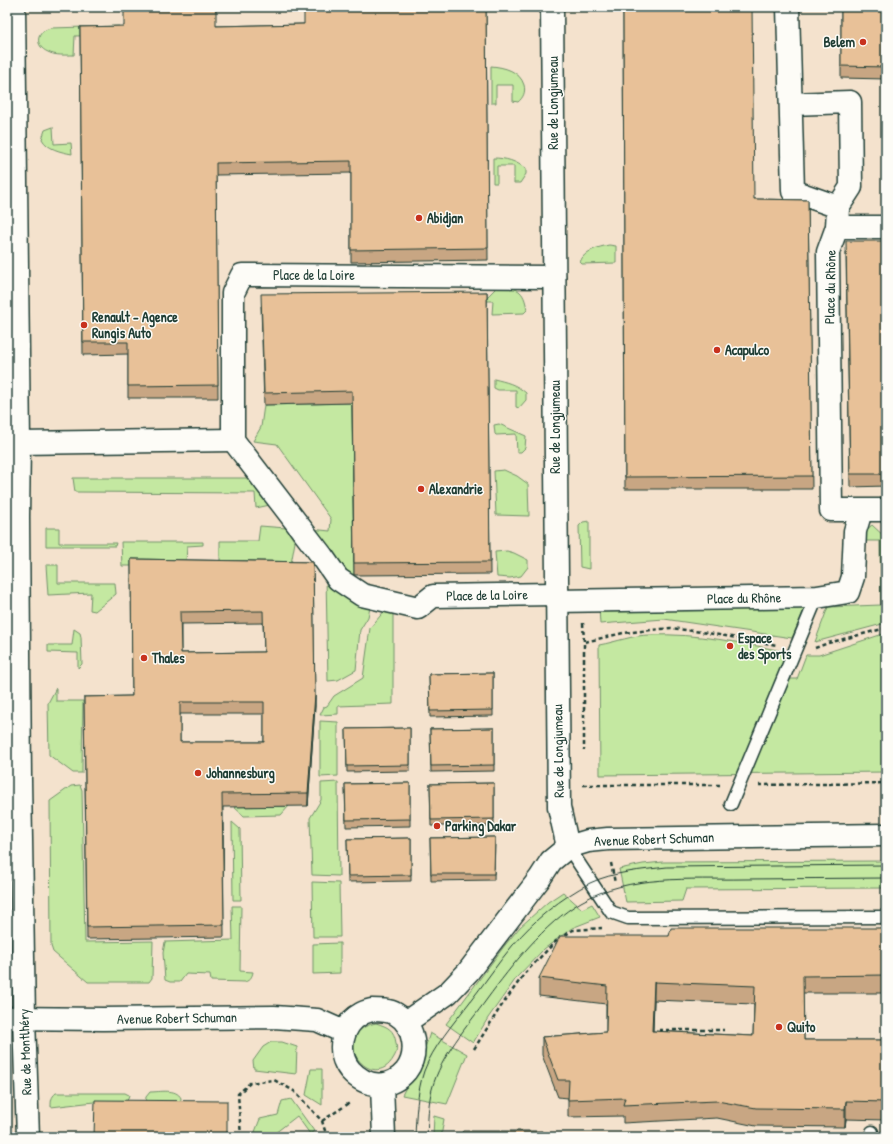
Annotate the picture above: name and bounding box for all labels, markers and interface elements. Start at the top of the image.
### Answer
place label: Belem [824,32,855,51]
marker: Belem [858,37,868,47]
street label: Rue de Longjumeau [543,56,563,150]
place label: Abidjan [427,208,463,228]
marker: Abidjan [414,213,424,223]
street label: Place du Rhône [819,249,840,324]
street label: Place de la Loire [273,265,355,284]
place label: Renault - Agence Rungis Auto [92,307,178,344]
marker: Renault - Agence Rungis Auto [79,320,89,330]
place label: Acapulco [725,340,769,361]
marker: Acapulco [712,345,722,355]
street label: Rue de Longjumeau [545,380,565,474]
place label: Alexandrie [429,479,483,498]
marker: Alexandrie [416,484,426,494]
street label: Place de la Loire [446,584,528,605]
street label: Place du Rhône [707,587,782,608]
place label: Espace des Sports [738,628,792,665]
marker: Espace des Sports [725,641,735,651]
place label: Thales [151,648,185,667]
marker: Thales [139,653,149,663]
street label: Rue de Longjumeau [547,704,569,798]
place label: Johannesburg [206,763,275,784]
marker: Johannesburg [193,768,203,778]
place label: Parking Dakar [445,816,517,837]
marker: Parking Dakar [432,821,442,831]
street label: Avenue Robert Schuman [594,827,714,850]
street label: Avenue Robert Schuman [117,1007,237,1028]
street label: Rue de Montlhéry [13,1008,37,1096]
place label: Quito [787,1017,816,1036]
marker: Quito [774,1022,784,1032]

